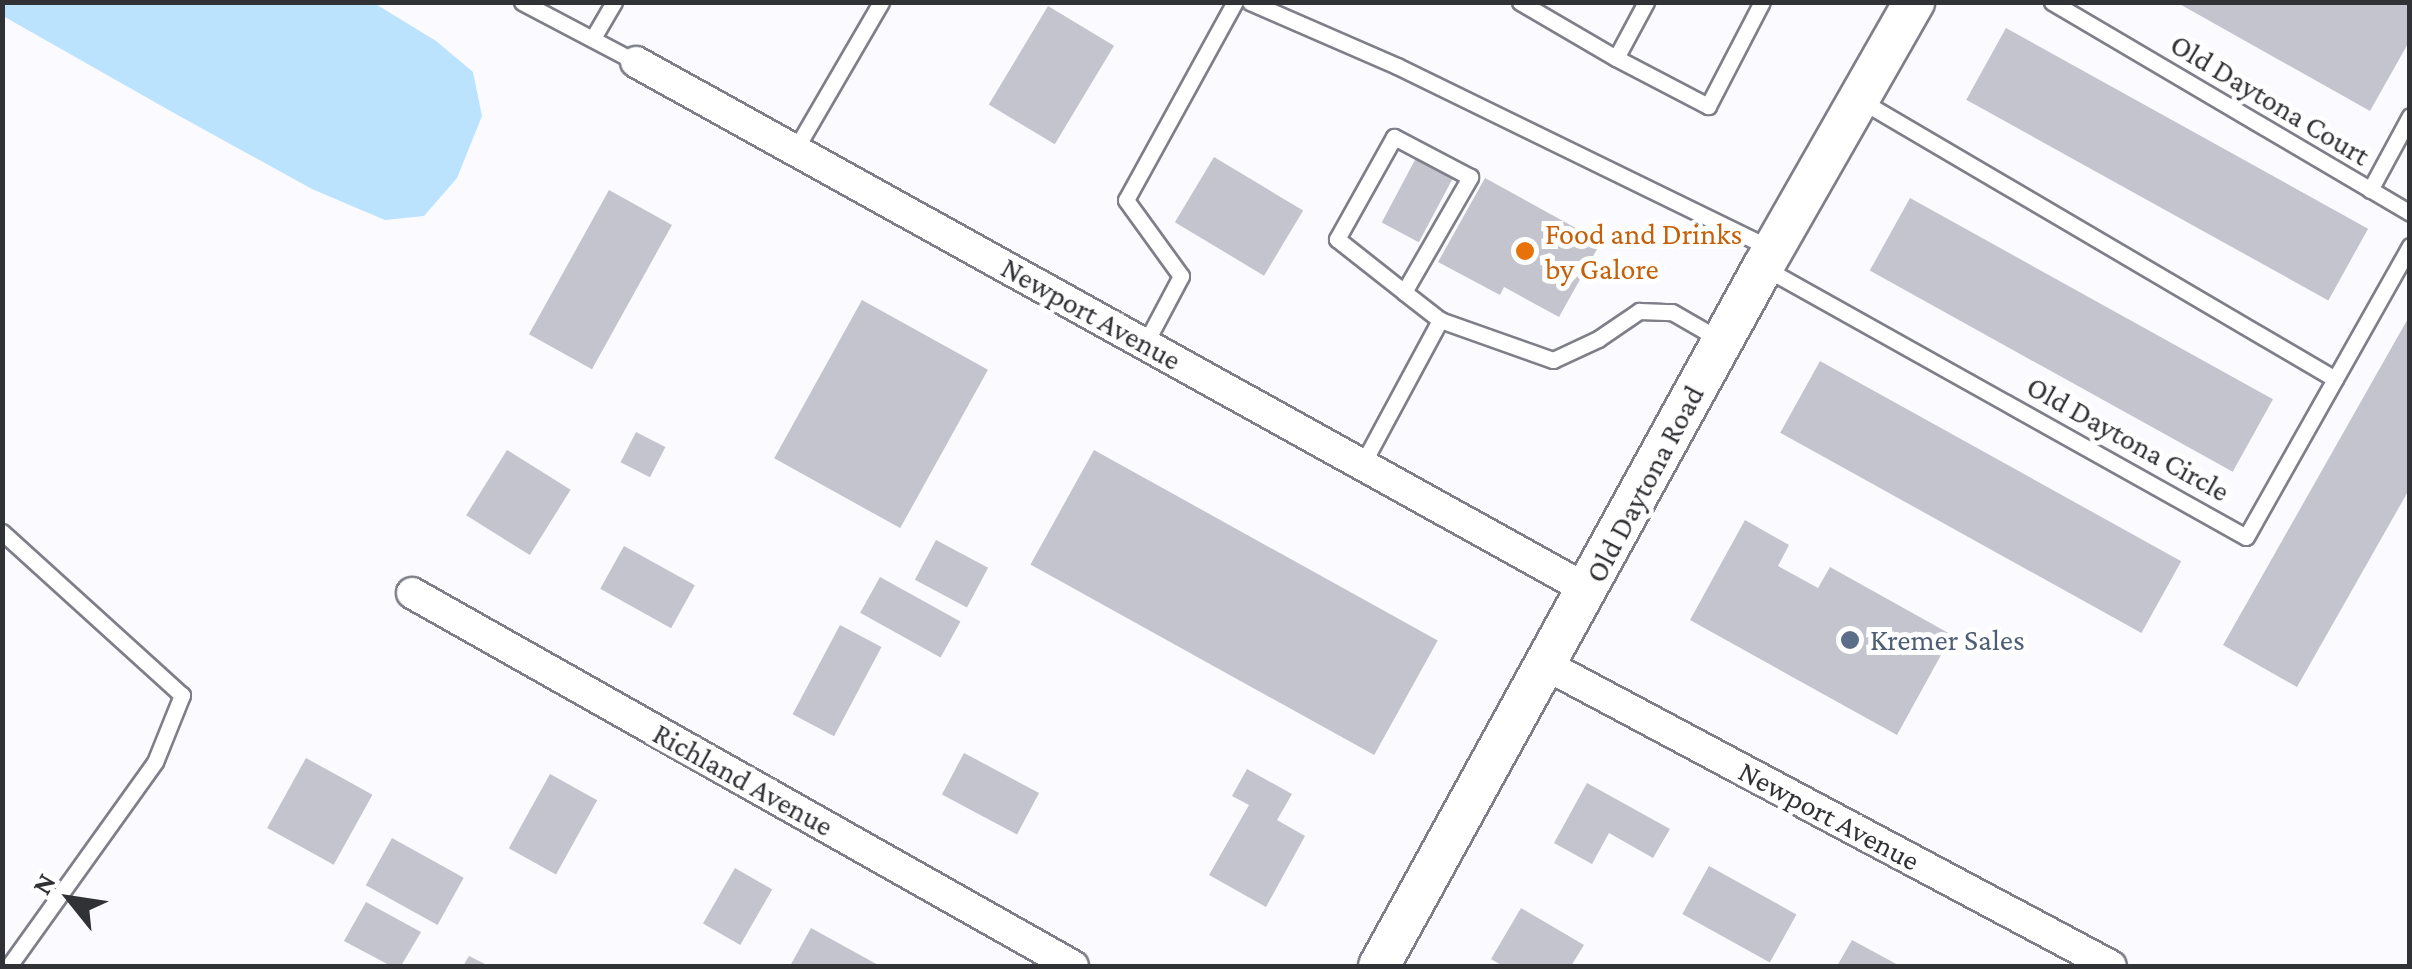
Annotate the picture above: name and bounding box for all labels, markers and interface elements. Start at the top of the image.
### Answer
street label: Old Daytona Court [2164,26,2376,174]
place label: Food and Drinks by Galore [1545,216,1742,286]
marker: Food and Drinks by Galore [1514,240,1536,262]
street label: Newport Avenue [995,250,1187,378]
street label: Old Daytona Circle [2020,368,2236,510]
street label: Old Daytona Road [1578,379,1712,589]
place label: Kremer Sales [1870,622,2025,658]
marker: Kremer Sales [1839,629,1861,651]
street label: Richland Avenue [647,716,839,844]
street label: Newport Avenue [1732,753,1926,879]
north arrow [20,849,120,949]
text: N [25,868,62,900]

